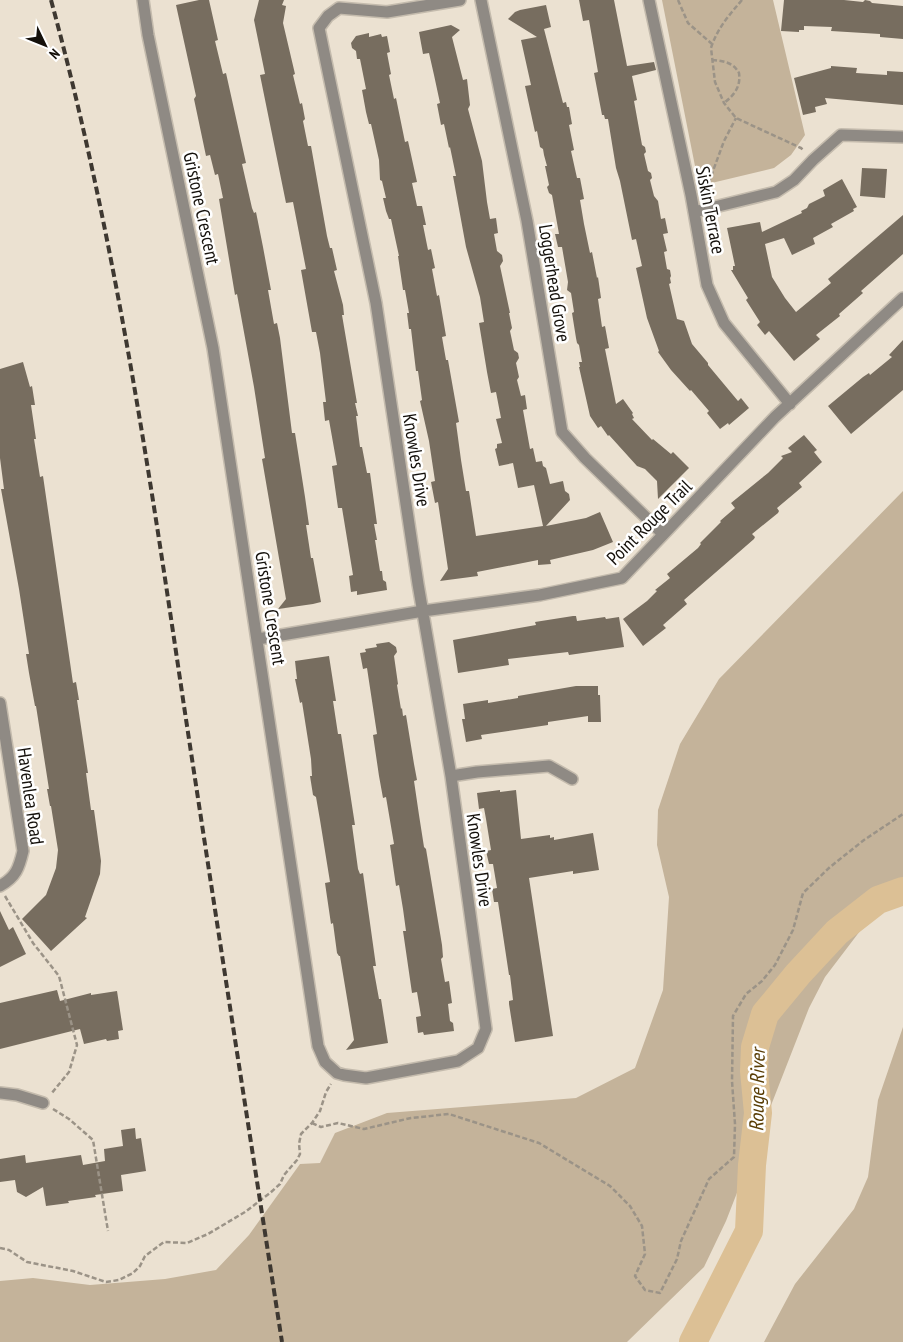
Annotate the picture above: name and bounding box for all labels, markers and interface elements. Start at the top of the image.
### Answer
north arrow [20,20,70,70]
text: N [45,45,64,63]
street label: Gristone Crescent [178,150,226,267]
street label: Siskin Terrace [691,164,731,256]
street label: Loggerhead Grove [534,223,576,344]
street label: Knowles Drive [398,412,436,508]
street label: Point Rouge Trail [601,474,697,570]
street label: Gristone Crescent [250,550,292,667]
street label: Havenlea Road [12,746,50,846]
street label: Knowles Drive [462,812,498,908]
water label: Rouge River [743,1046,771,1132]

